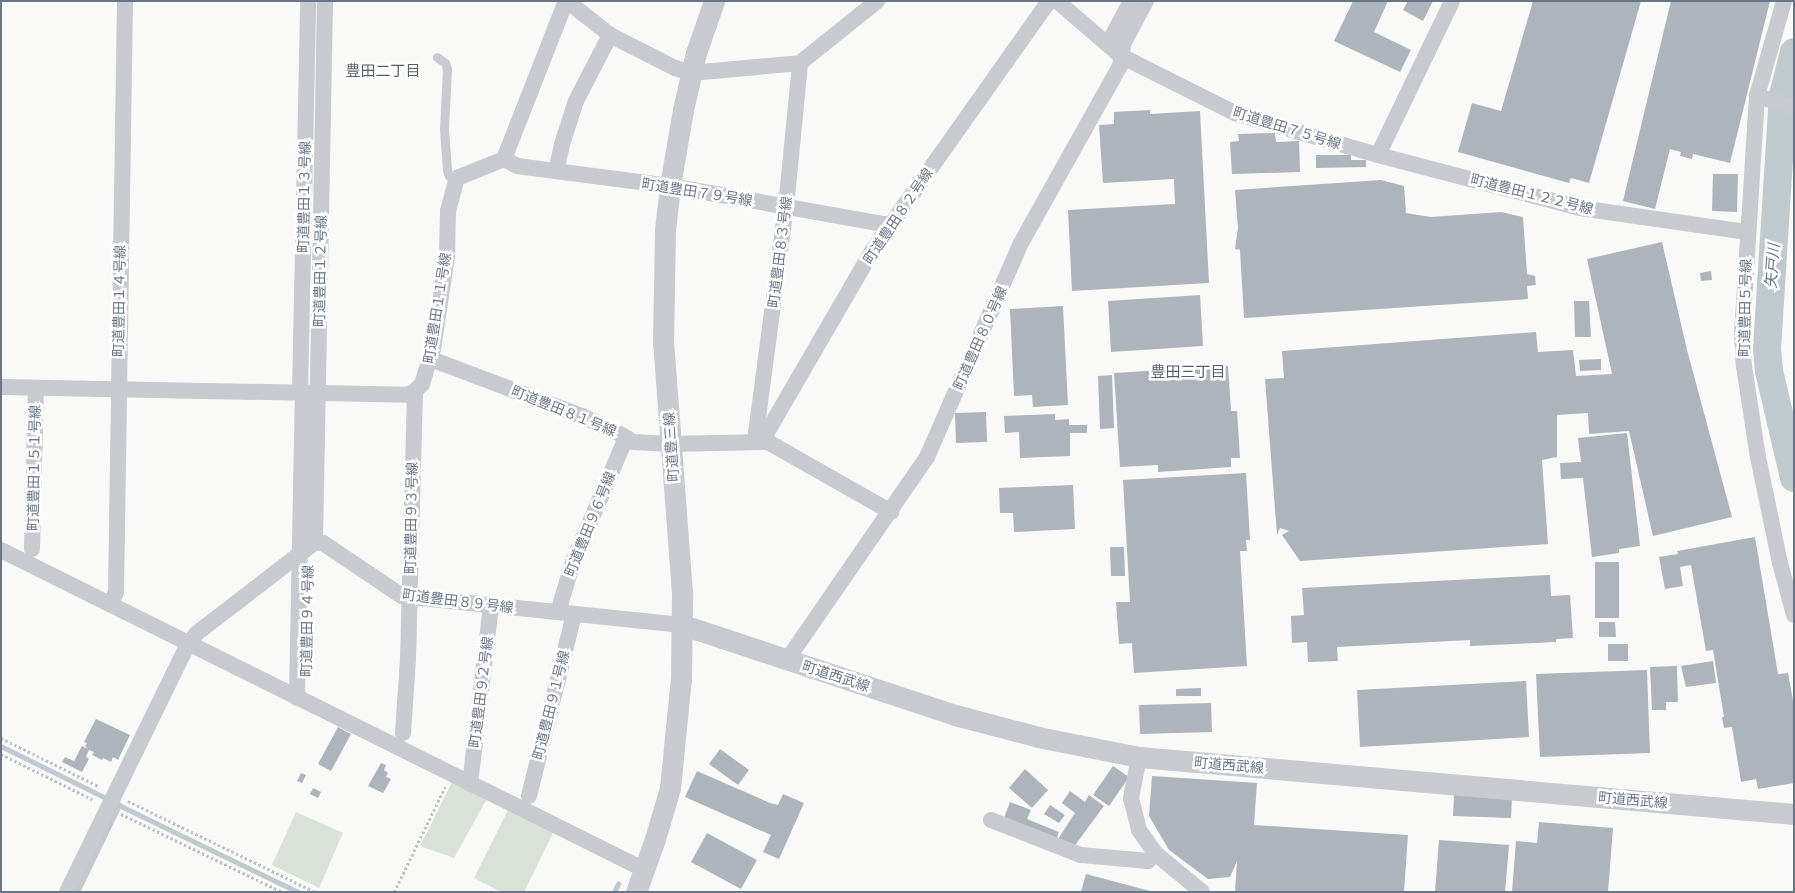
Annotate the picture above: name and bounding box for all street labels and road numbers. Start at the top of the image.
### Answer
street label: 町道豊田７５号線 [1231,104,1343,152]
street label: 町道豊田１３号線 [295,141,313,253]
street label: 町道豊田８２号線 [860,165,936,267]
street label: 町道豊田１２２号線 [1469,171,1595,217]
street label: 町道豊田７９号線 [640,175,754,209]
street label: 町道豊田８３号線 [765,195,795,309]
street label: 町道豊田１２号線 [311,215,329,327]
street label: 町道豊田１４号線 [110,245,128,357]
street label: 町道豊田１１号線 [420,251,454,365]
street label: 町道豊田５号線 [1736,259,1754,357]
street label: 町道豊田８０号線 [950,283,1010,393]
street label: 町道豊田８１号線 [509,382,619,440]
street label: 町道豊田１５１号線 [25,405,43,531]
street label: 町道豊三線 [660,411,682,483]
street label: 町道豊田９３号線 [402,462,420,574]
street label: 町道豊田９６号線 [561,469,619,579]
street label: 町道豊田９４号線 [298,565,316,677]
street label: 町道豊田８９号線 [401,586,515,616]
street label: 町道豊田９２号線 [466,635,496,749]
street label: 町道豊田９１号線 [529,649,573,761]
street label: 町道西武線 [800,657,872,695]
street label: 町道西武線 [1193,754,1265,776]
street label: 町道西武線 [1597,789,1669,811]

